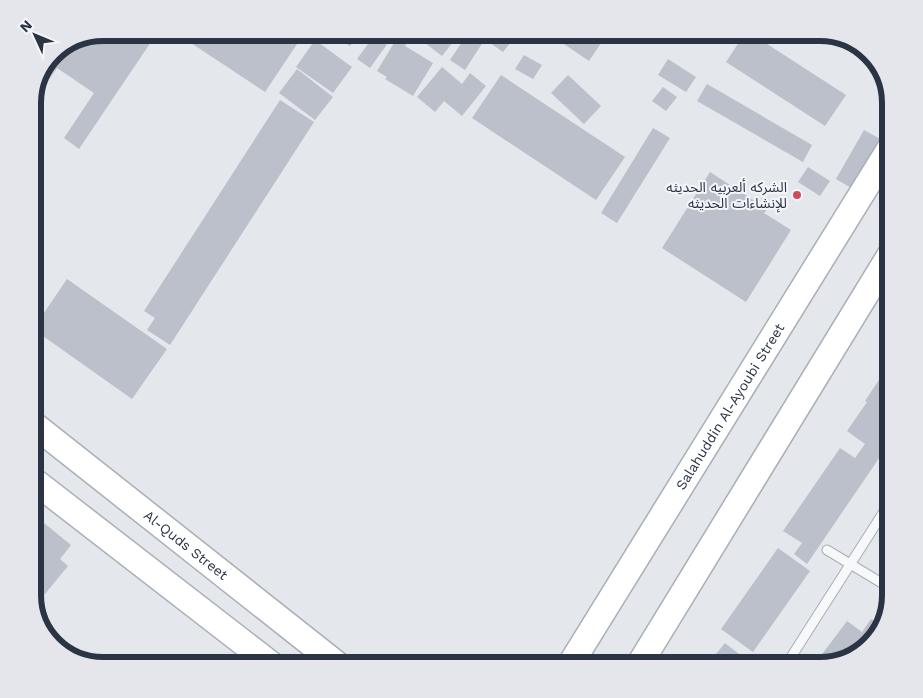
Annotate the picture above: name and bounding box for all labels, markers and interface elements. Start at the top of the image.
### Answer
north arrow [10,10,60,60]
text: N [16,17,35,35]
place label: الشركه ألعربيه الحديثه للإنشاءات الحديثه [666,178,787,213]
marker: الشركه ألعربيه الحديثه للإنشاءات الحديثه [791,189,803,201]
street label: Salahuddin Al-Ayoubi Street [672,320,788,493]
street label: Al-Quds Street [141,507,231,583]

